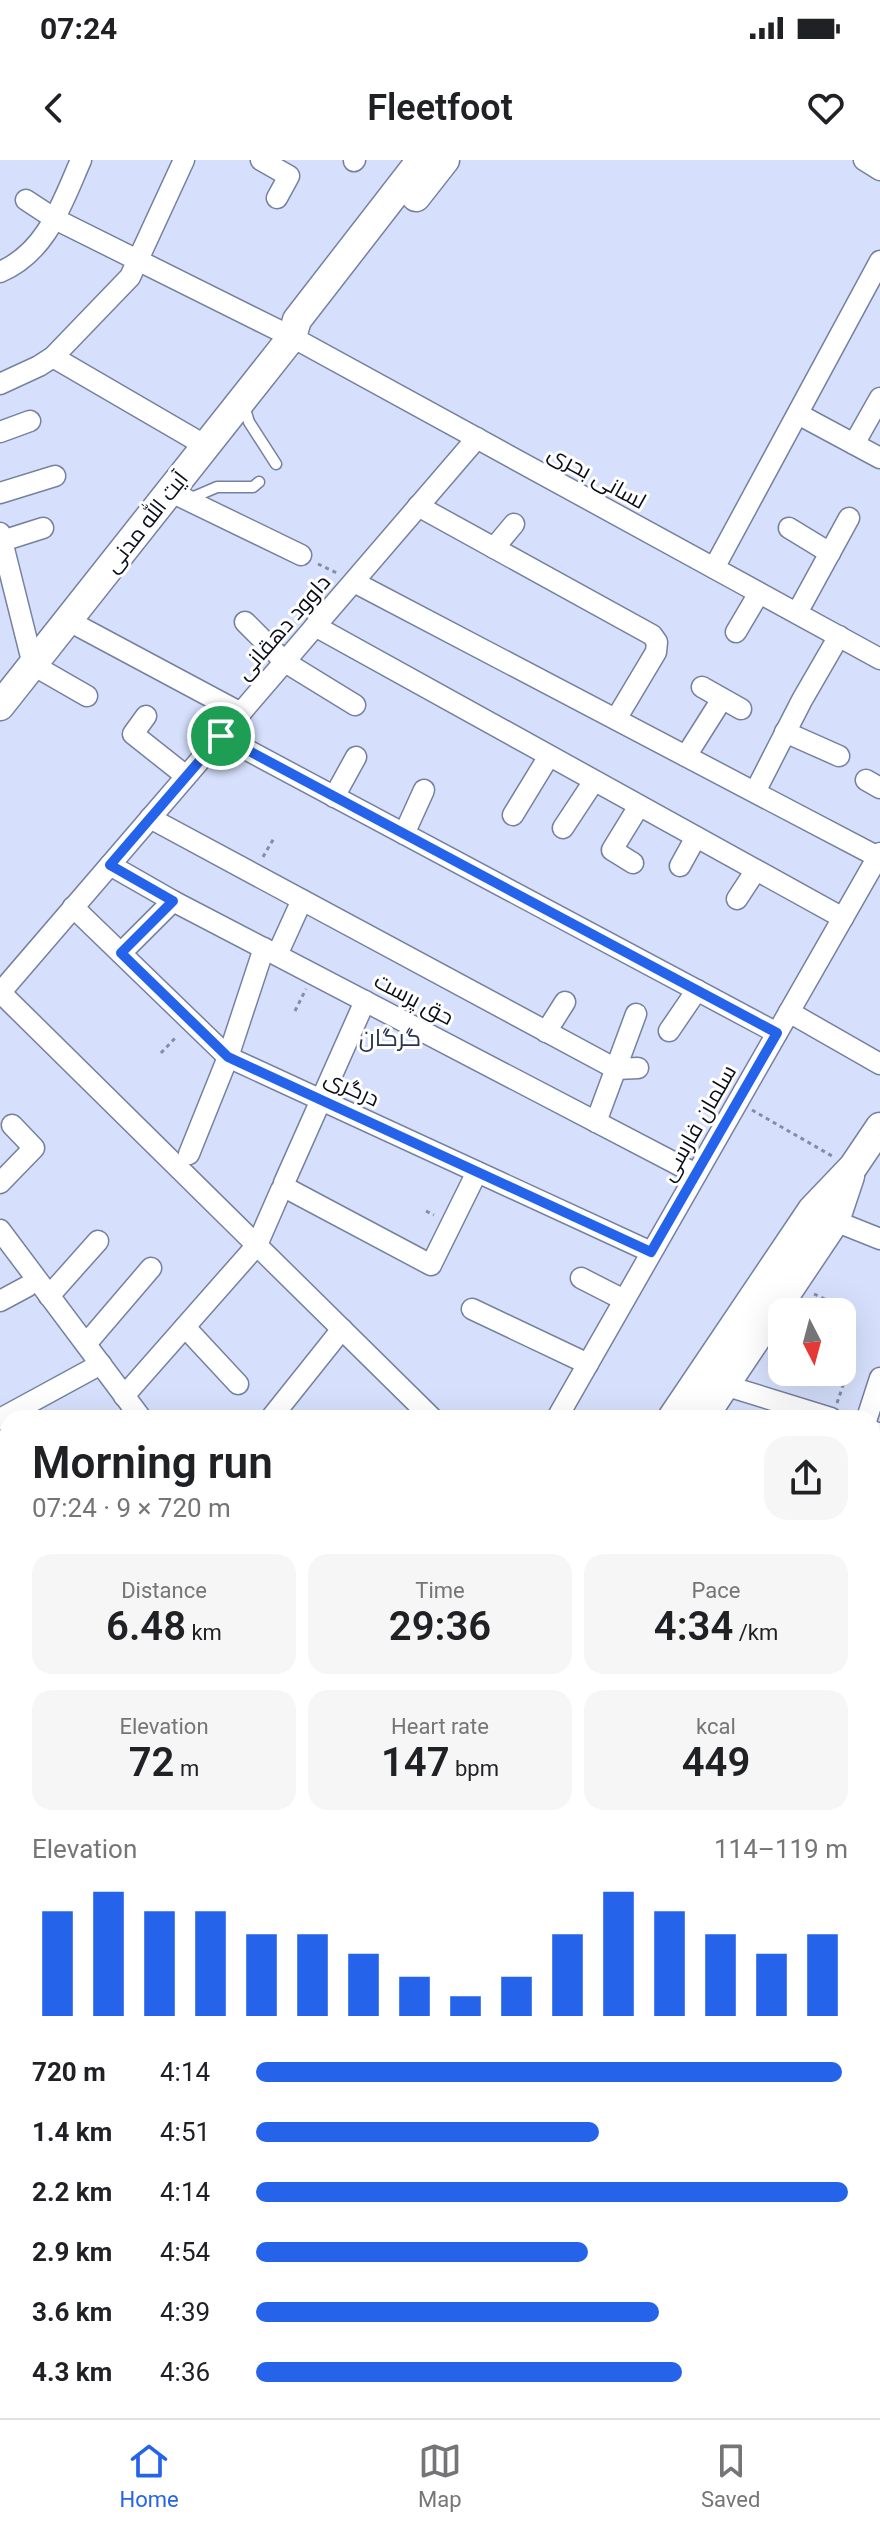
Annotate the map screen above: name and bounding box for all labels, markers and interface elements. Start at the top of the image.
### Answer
text: 07:24 [40,11,117,46]
icon: back [32,86,76,130]
icon: heart [804,86,848,130]
text: Fleetfoot [367,87,513,129]
street label: لسانی بحری [543,440,650,515]
street label: آیت الله مدنی [97,465,194,578]
street label: داوود دهقانی [231,570,336,685]
pin [187,702,255,770]
icon: arrive [199,714,243,758]
street label: حق پرست [369,968,458,1032]
district label: گرگان [359,1024,421,1052]
street label: سلمان فارسی [655,1061,742,1186]
street label: درگری [321,1065,383,1111]
north arrow [768,1298,856,1386]
map controls [768,1298,856,1386]
button: share [764,1436,848,1520]
text: Morning run [32,1437,273,1489]
text: 07:24 · 9 × 720 m [32,1493,231,1523]
text: Distance [121,1578,207,1603]
text: Time [415,1578,465,1603]
text: Pace [692,1578,740,1603]
text: 6.48 [106,1603,186,1650]
text: 29:36 [389,1603,491,1650]
text: 4:34 [654,1603,733,1650]
text: km [186,1620,222,1645]
text: /km [733,1620,778,1645]
text: Elevation [119,1714,209,1739]
text: Heart rate [391,1714,489,1739]
text: kcal [696,1714,736,1739]
text: 72 [129,1739,174,1786]
text: 147 [381,1739,450,1786]
text: 449 [682,1739,750,1786]
text: m [174,1756,199,1781]
text: bpm [450,1756,499,1781]
text: Elevation [32,1834,137,1864]
text: 114–119 m [714,1834,848,1864]
text: 720 m [32,2057,106,2087]
text: 4:14 [160,2057,210,2087]
text: 1.4 km [32,2117,112,2147]
text: 4:51 [160,2117,210,2147]
text: 2.2 km [32,2177,112,2207]
text: 4:14 [160,2177,210,2207]
text: 2.9 km [32,2237,112,2267]
text: 4:54 [160,2237,210,2267]
text: 3.6 km [32,2297,112,2327]
text: 4:39 [160,2297,210,2327]
text: 4.3 km [32,2357,112,2387]
text: 4:36 [160,2357,210,2387]
tab: Home [120,2439,179,2512]
tab: Map [418,2439,462,2512]
tab: Saved [701,2439,760,2512]

